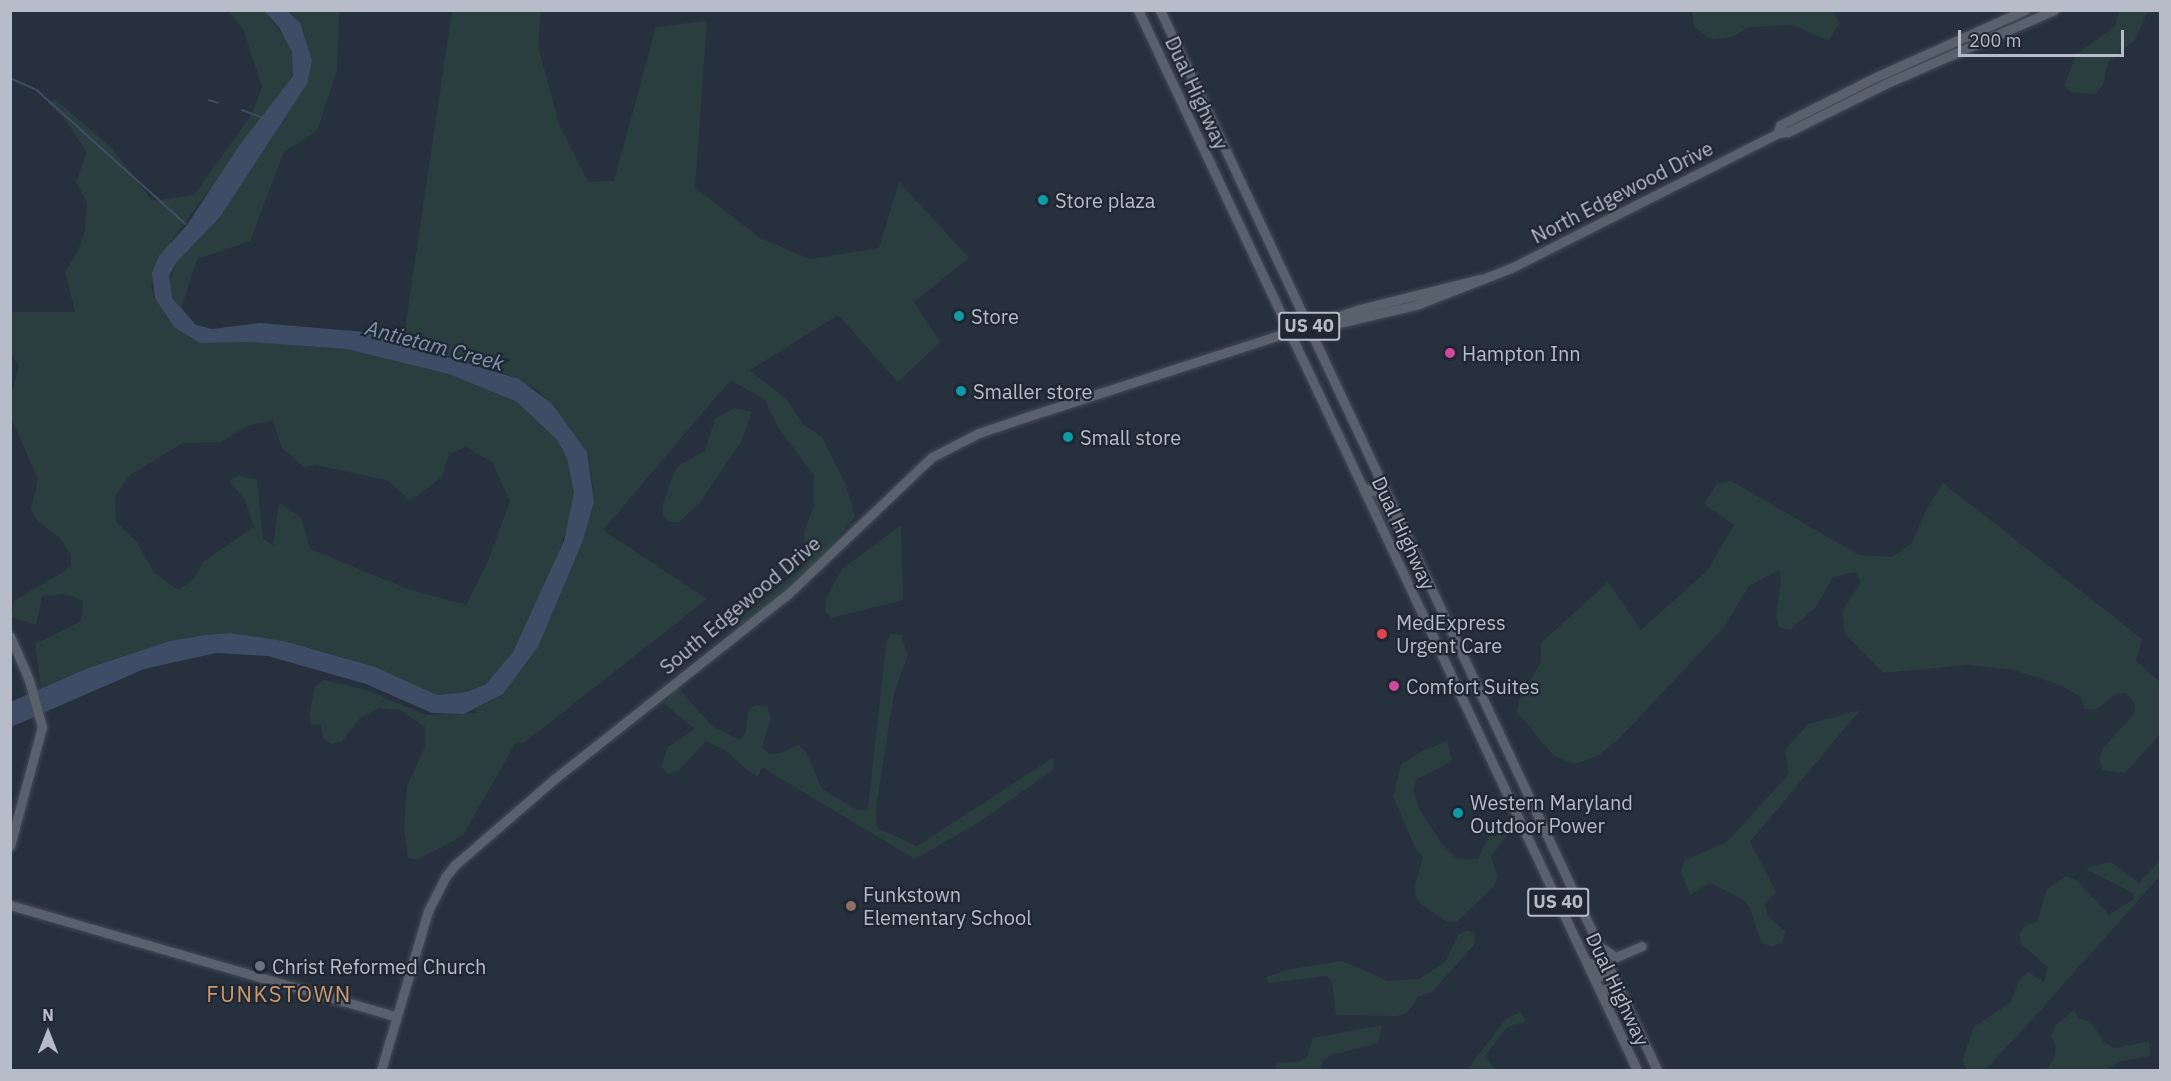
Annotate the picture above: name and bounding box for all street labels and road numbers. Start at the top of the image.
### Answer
street label: Dual Highway [1160,32,1234,154]
street label: North Edgewood Drive [1527,136,1717,248]
road number: US 40 [1278,311,1340,341]
street label: Dual Highway [1367,472,1441,594]
street label: South Edgewood Drive [655,531,825,679]
road number: US 40 [1526,887,1590,917]
street label: Dual Highway [1581,928,1655,1050]

